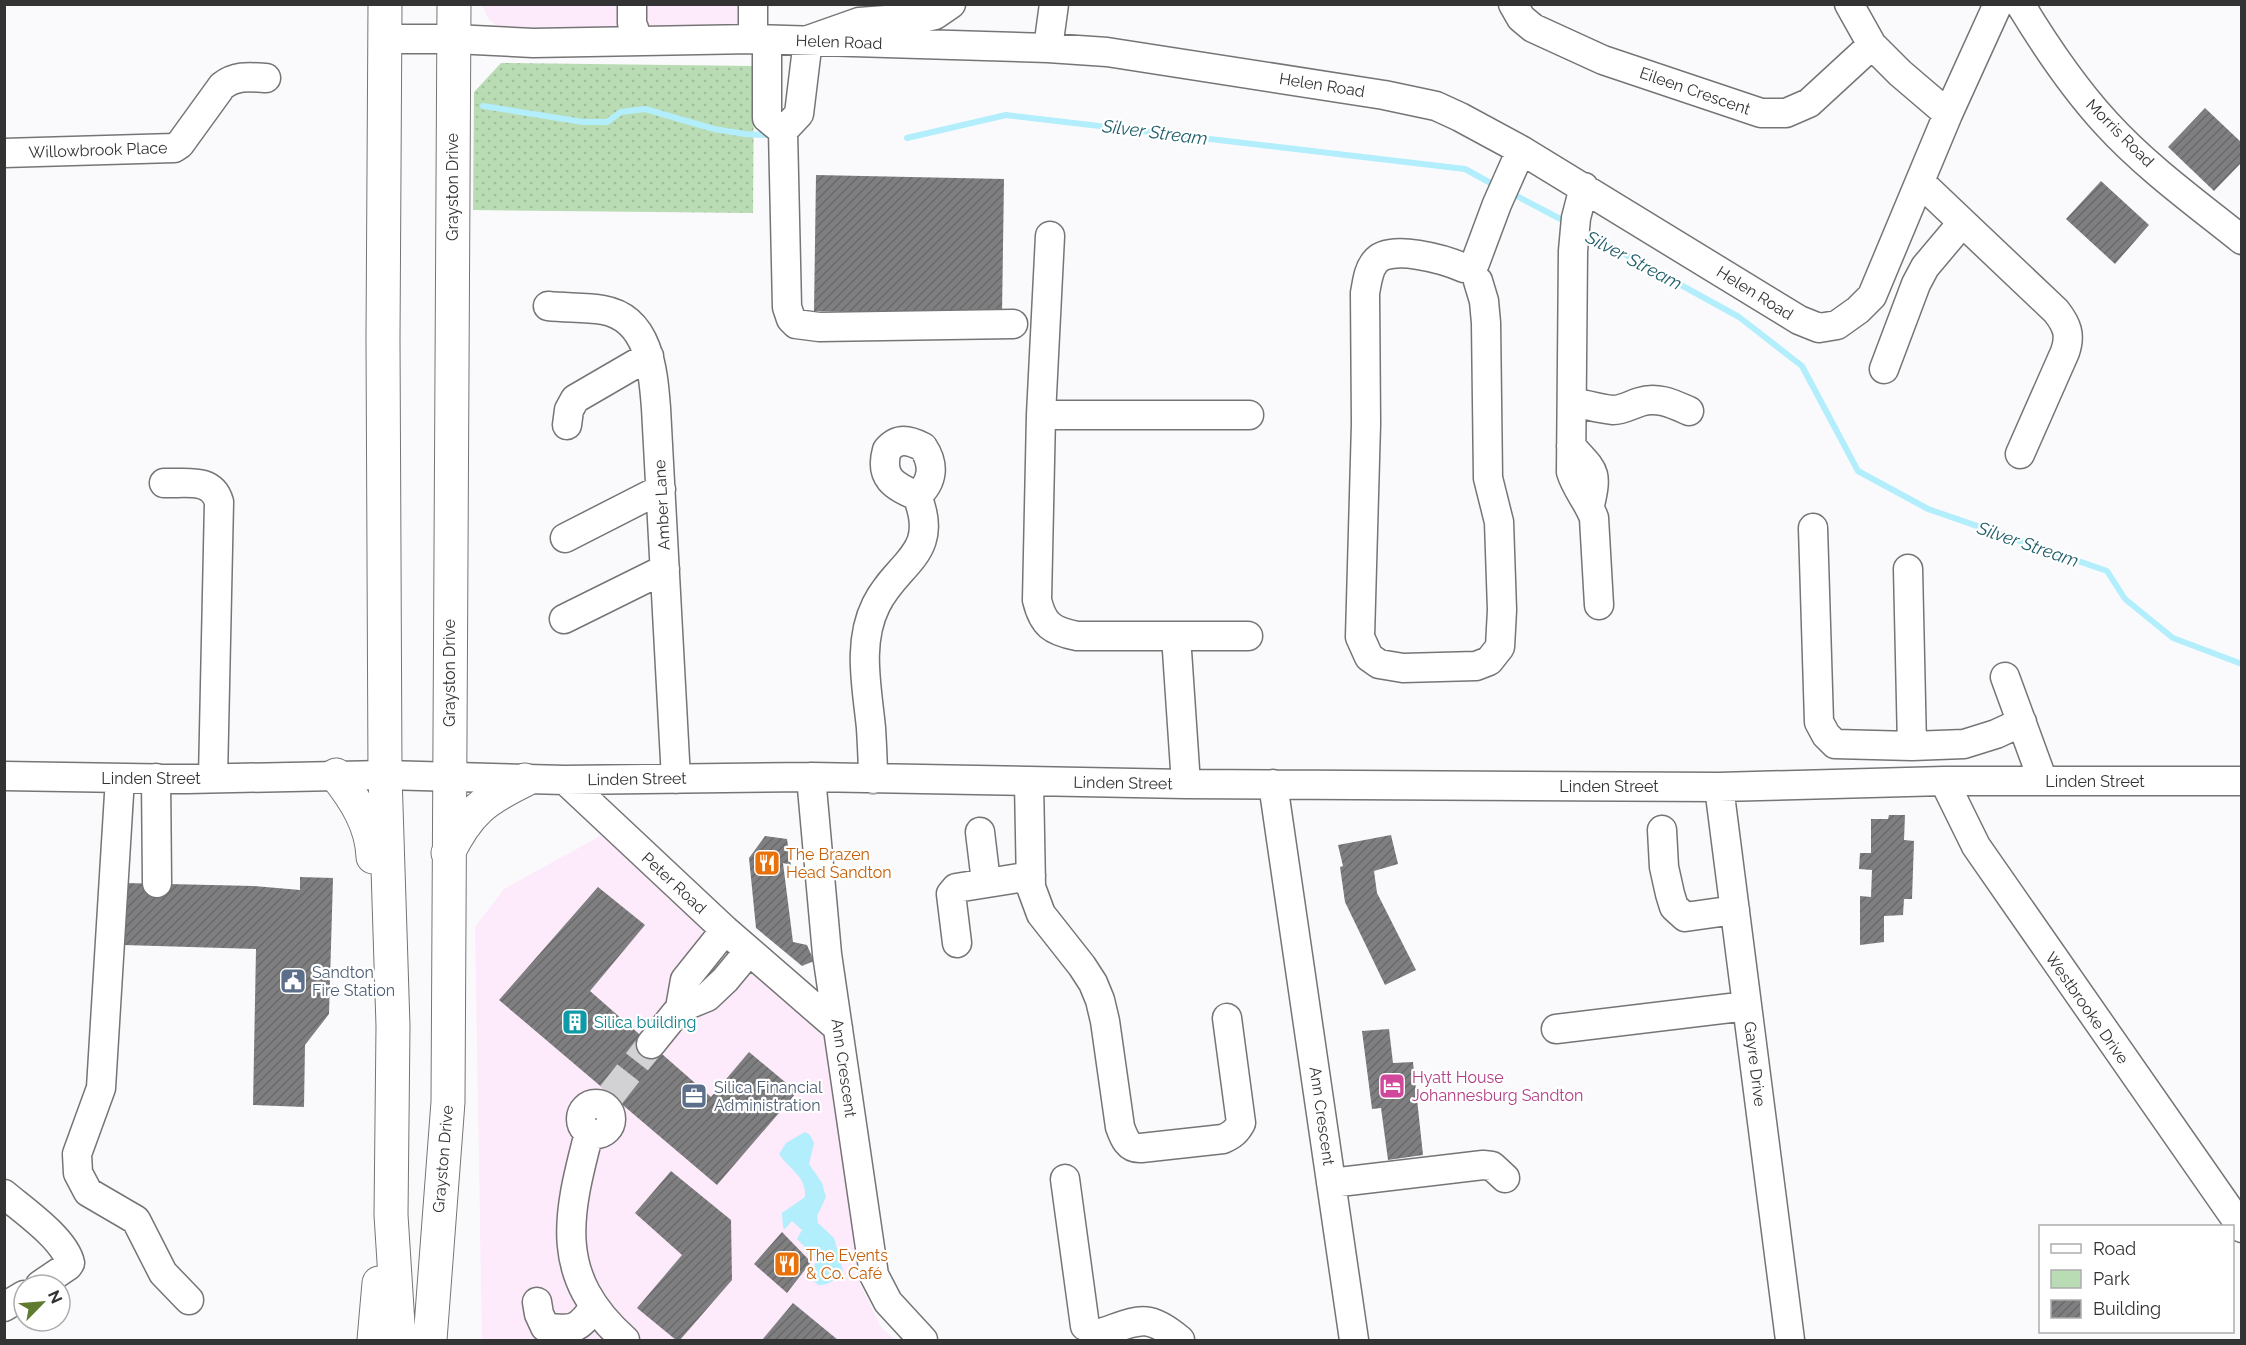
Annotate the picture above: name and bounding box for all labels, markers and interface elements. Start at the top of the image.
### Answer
street label: Helen Road [795,31,883,53]
street label: Eileen Crescent [1637,63,1754,119]
street label: Helen Road [1278,69,1366,101]
street label: Morris Road [2082,95,2158,171]
water label: Silver Stream [1100,115,1209,149]
street label: Grayston Drive [443,133,462,241]
street label: Willowbrook Place [28,138,168,162]
water label: Silver Stream [1582,225,1686,294]
street label: Helen Road [1713,262,1797,324]
street label: Amber Lane [650,459,674,551]
water label: Silver Stream [1974,517,2081,571]
street label: Grayston Drive [440,619,459,727]
street label: Linden Street [101,769,201,788]
street label: Linden Street [587,769,687,789]
street label: Linden Street [2045,772,2145,791]
street label: Linden Street [1073,773,1173,793]
street label: Linden Street [1559,777,1659,796]
place label: The Brazen Head Sandton [786,845,892,882]
street label: Peter Road [638,848,710,918]
restaurant icon: The Brazen Head Sandton [752,848,782,878]
street label: Westbrooke Drive [2041,948,2133,1068]
place label: Sandton Fire Station [312,963,395,1000]
public building icon: Sandton Fire Station [278,966,308,996]
building icon: Silica building [560,1007,590,1037]
place label: Silica building [594,1013,697,1032]
street label: Ann Crescent [828,1017,860,1119]
street label: Gayre Drive [1740,1020,1770,1108]
street label: Ann Crescent [1306,1065,1338,1167]
place label: Hyatt House Johannesburg Sandton [1412,1068,1583,1105]
hotel icon: Hyatt House Johannesburg Sandton [1377,1071,1407,1101]
place label: Silica Financial Administration [714,1078,823,1115]
office icon: Silica Financial Administration [679,1081,709,1111]
street label: Grayston Drive [429,1104,457,1214]
legend [2039,1225,2234,1333]
text: Road [2093,1238,2136,1259]
place label: The Events & Co. Café [806,1246,888,1283]
restaurant icon: The Events & Co. Café [772,1249,802,1279]
text: Park [2093,1268,2130,1289]
north arrow [12,1273,72,1333]
text: N [44,1287,66,1306]
text: Building [2093,1298,2161,1319]

